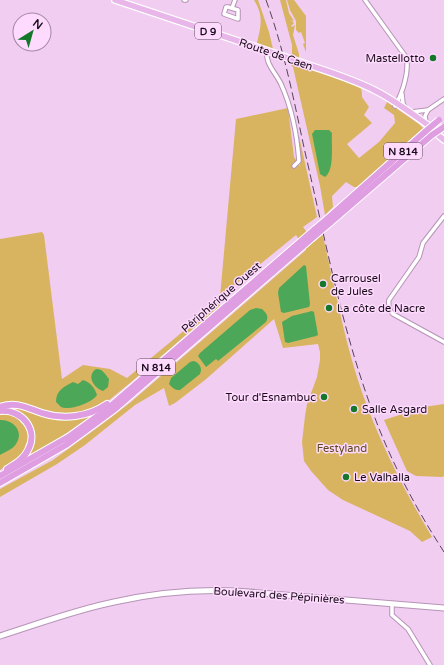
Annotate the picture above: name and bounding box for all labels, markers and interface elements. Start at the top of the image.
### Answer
north arrow [12,12,52,52]
text: N [30,17,45,32]
road number: D 9 [195,23,221,39]
street label: Route de Caen [237,36,314,73]
place label: Mastellotto [365,52,425,65]
marker: Mastellotto [428,53,438,63]
road number: N 814 [384,143,422,159]
street label: Périphérique Ouest [179,259,264,335]
place label: Carrousel de Jules [331,272,381,298]
marker: Carrousel de Jules [318,279,328,289]
place label: La côte de Nacre [337,302,425,315]
marker: La côte de Nacre [324,303,334,313]
road number: N 814 [137,359,175,375]
place label: Tour d'Esnambuc [225,391,316,404]
marker: Tour d'Esnambuc [319,392,329,402]
place label: Salle Asgard [362,403,427,416]
marker: Salle Asgard [349,404,359,414]
park label: Festyland [317,442,367,455]
place label: Le Valhalla [354,471,410,484]
marker: Le Valhalla [341,472,351,482]
street label: Boulevard des Pépinières [213,584,345,607]

